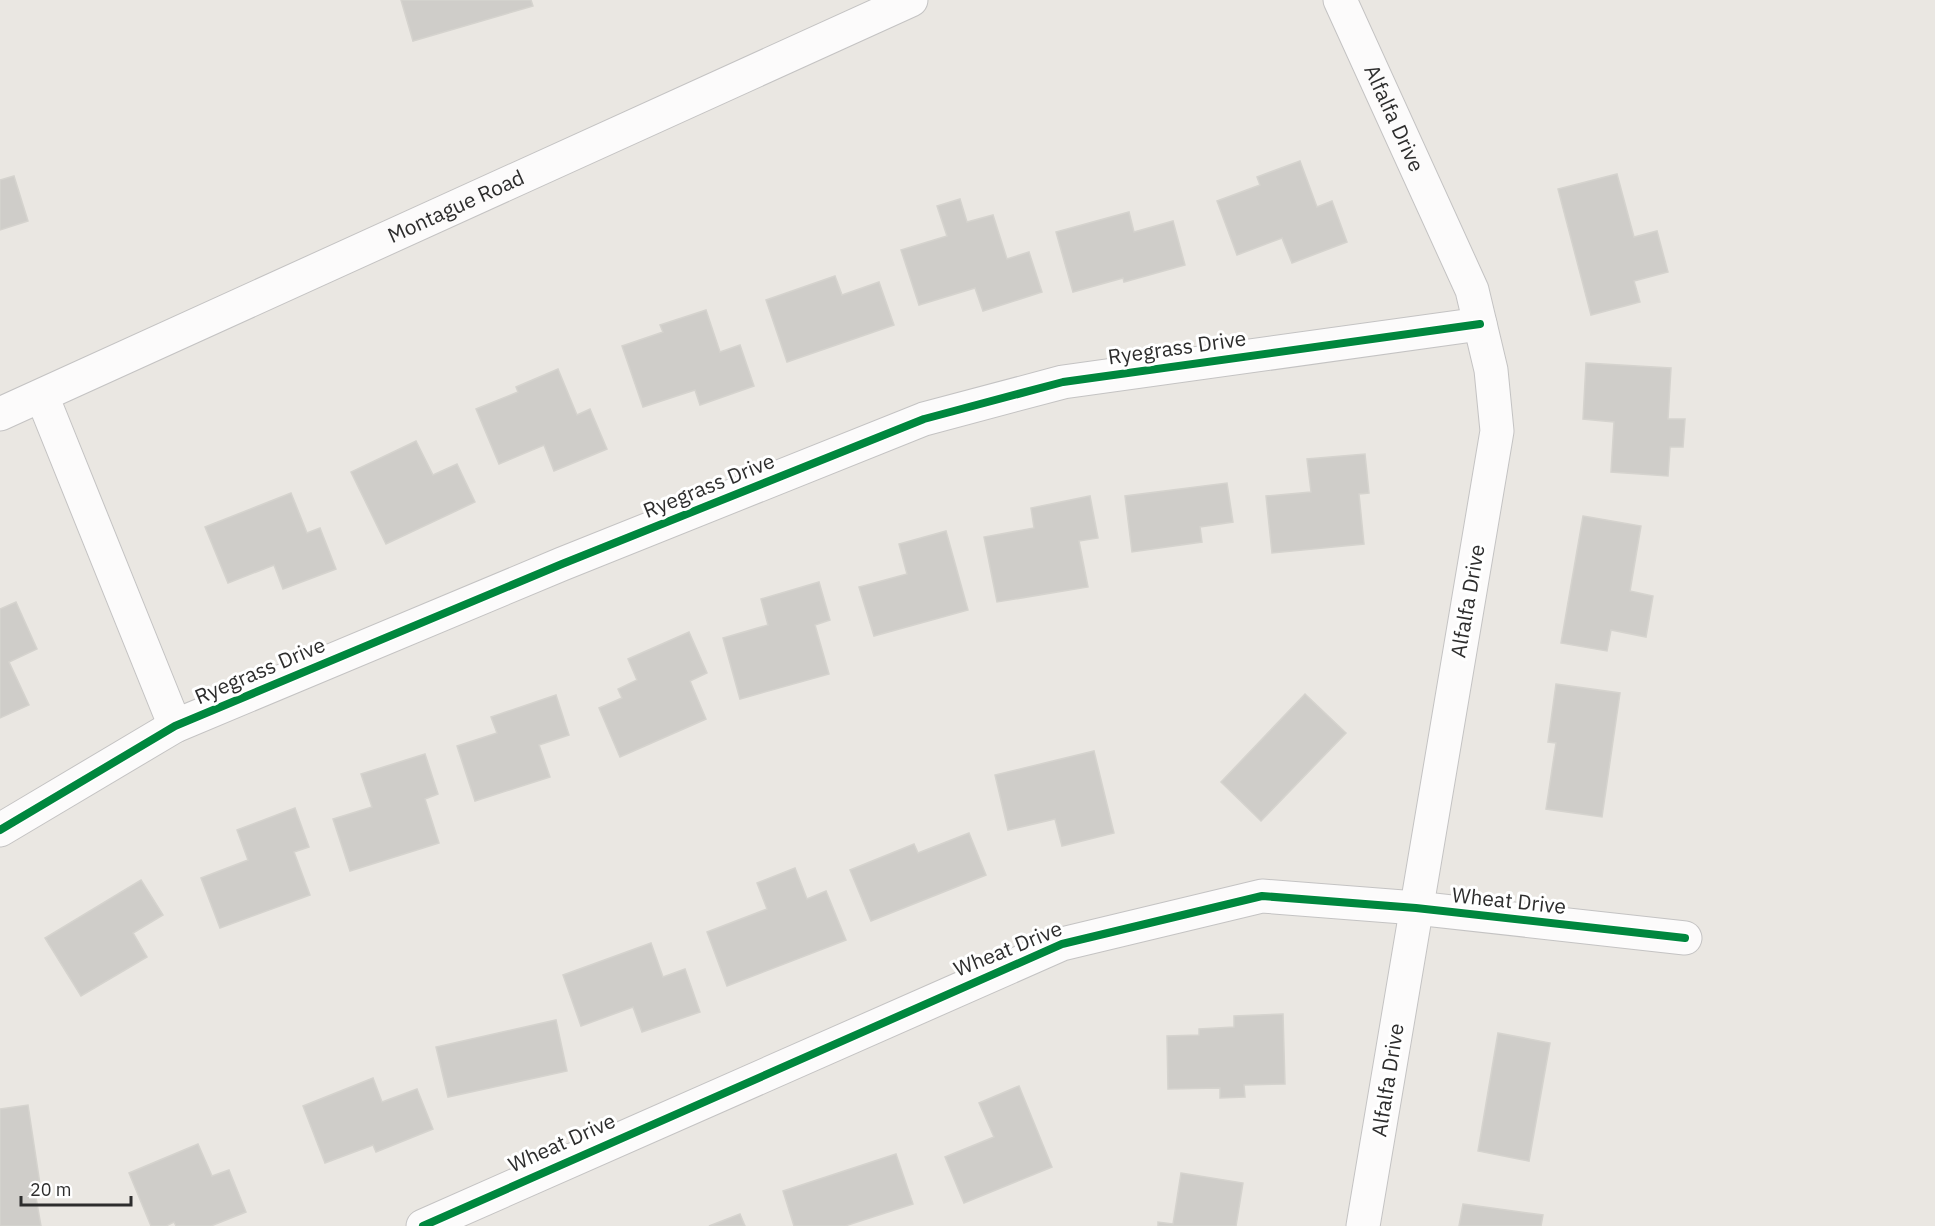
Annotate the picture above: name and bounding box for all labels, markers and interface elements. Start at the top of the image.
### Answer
street label: Alfalfa Drive [1358,60,1431,176]
street label: Montague Road [383,163,528,249]
street label: Ryegrass Drive [1106,323,1248,371]
street label: Ryegrass Drive [639,446,778,524]
street label: Alfalfa Drive [1443,542,1491,660]
street label: Ryegrass Drive [190,630,329,710]
street label: Wheat Drive [1451,880,1567,920]
street label: Wheat Drive [949,914,1066,982]
street label: Alfalfa Drive [1364,1021,1410,1139]
street label: Wheat Drive [504,1106,620,1178]
scale bar [21,1169,130,1207]
text: 20 m [30,1178,72,1201]

